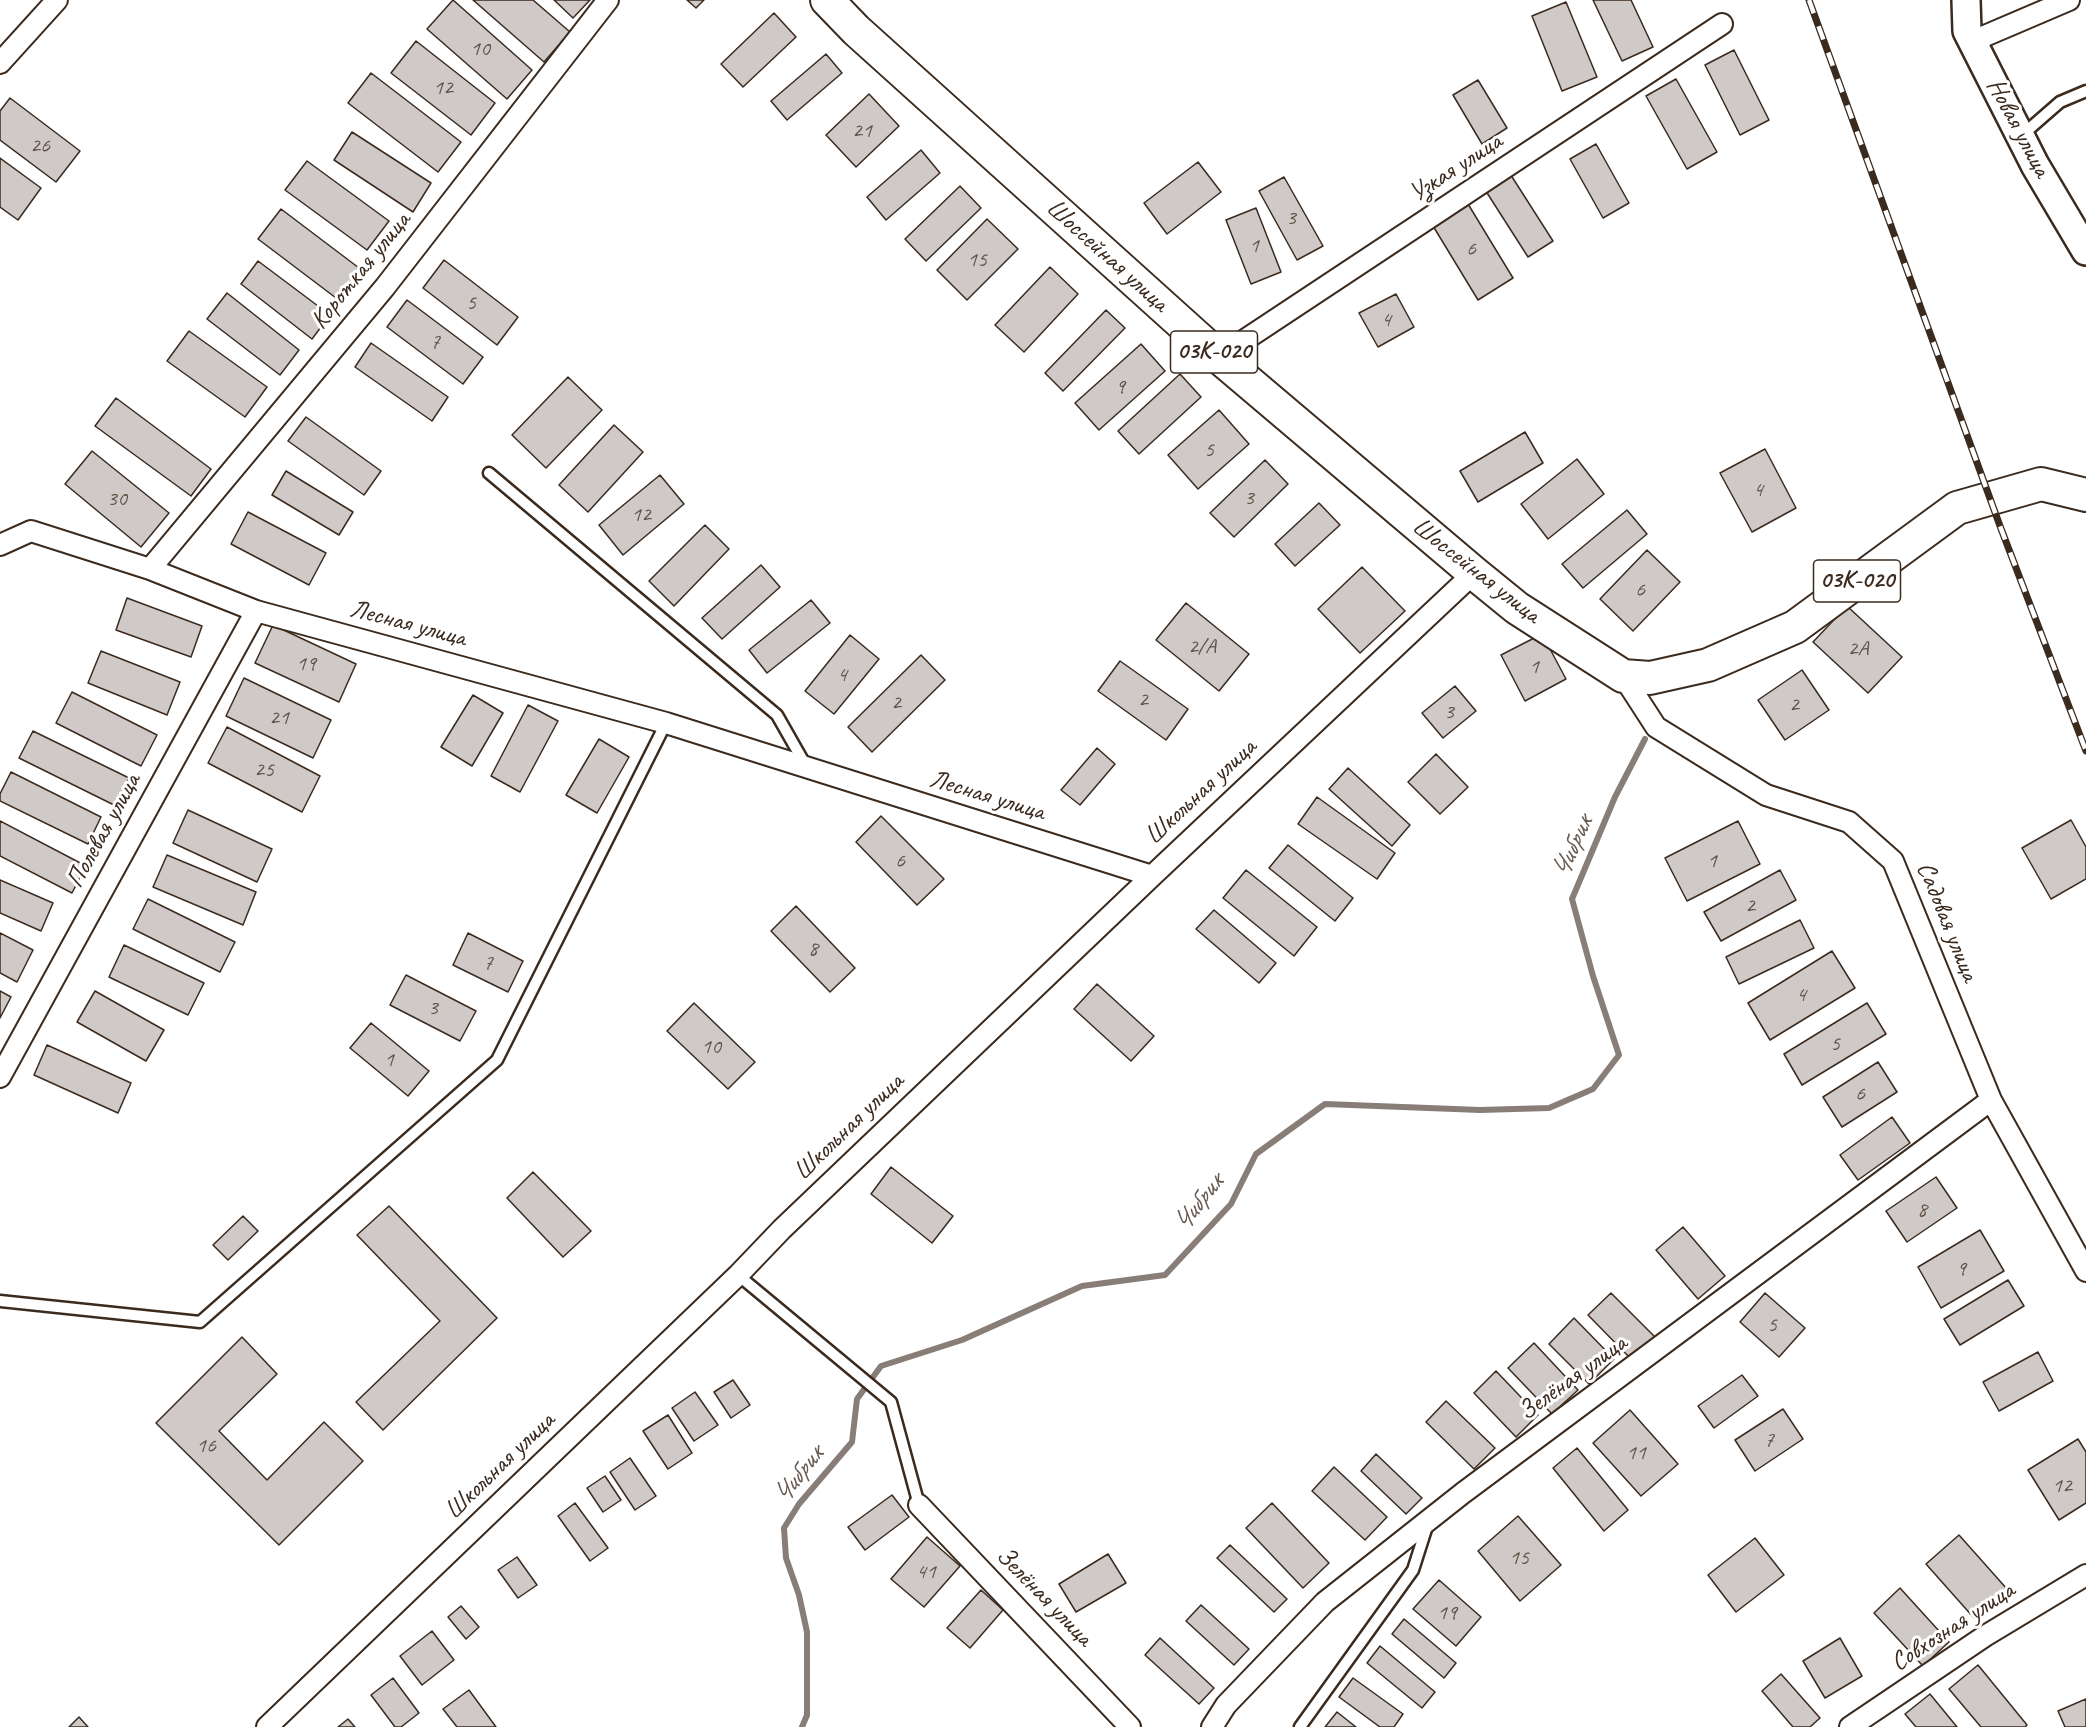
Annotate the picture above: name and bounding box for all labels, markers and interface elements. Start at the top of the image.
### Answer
house number: 10 [470,36,490,62]
street label: Новая улица [1979,73,2057,183]
house number: 12 [433,75,453,101]
house number: 21 [852,118,872,144]
street label: Узкая улица [1404,127,1508,209]
house number: 26 [30,133,50,159]
street label: Шоссейная улица [1039,193,1175,319]
house number: 3 [1286,205,1296,231]
street label: Короткая улица [304,206,418,336]
house number: 1 [1249,233,1259,259]
house number: 6 [1466,236,1476,262]
house number: 15 [967,247,987,273]
house number: 5 [466,290,476,316]
house number: 4 [1381,307,1391,333]
house number: 7 [430,329,440,355]
road number: 03К-020 [1170,331,1258,373]
house number: 9 [1115,374,1125,400]
house number: 5 [1204,437,1214,463]
house number: 4 [1753,477,1763,503]
house number: 3 [1244,485,1254,511]
house number: 30 [107,486,127,512]
house number: 12 [631,502,651,528]
street label: Шоссейная улица [1406,511,1546,631]
road number: 03К-020 [1814,560,1900,602]
house number: 6 [1635,577,1645,603]
street label: Лесная улица [347,594,469,654]
house number: 2/А [1188,634,1216,660]
house number: 2А [1848,636,1868,662]
house number: 19 [296,651,316,677]
house number: 1 [1529,654,1539,680]
house number: 4 [837,662,847,688]
house number: 2 [1138,687,1148,713]
house number: 2 [891,690,901,716]
house number: 2 [1789,692,1799,718]
house number: 3 [1444,699,1454,725]
house number: 21 [269,705,289,731]
street label: Школьная улица [1139,732,1263,852]
house number: 25 [254,757,274,783]
street label: Лесная улица [926,764,1048,828]
street label: Полевая улица [60,768,148,894]
water label: Чибрик [1545,811,1601,883]
house number: 6 [895,848,905,874]
house number: 1 [1707,848,1717,874]
street label: Садовая улица [1909,858,1985,986]
house number: 2 [1745,893,1755,919]
house number: 8 [808,936,818,962]
house number: 7 [483,950,493,976]
house number: 4 [1796,982,1806,1008]
house number: 3 [428,995,438,1021]
house number: 5 [1830,1031,1840,1057]
house number: 10 [701,1034,721,1060]
house number: 1 [384,1047,394,1073]
street label: Школьная улица [787,1067,911,1187]
house number: 6 [1855,1081,1865,1107]
water label: Чибрик [1166,1168,1232,1238]
house number: 8 [1917,1197,1927,1223]
house number: 9 [1956,1256,1966,1282]
house number: 5 [1767,1312,1777,1338]
street label: Зелёная улица [1513,1328,1633,1428]
street label: Школьная улица [438,1406,562,1526]
house number: 7 [1764,1427,1774,1453]
house number: 16 [196,1433,216,1459]
water label: Чибрик [766,1440,832,1510]
house number: 11 [1626,1440,1646,1466]
house number: 12 [2052,1473,2072,1499]
street label: Зелёная улица [989,1541,1099,1653]
house number: 15 [1509,1545,1529,1571]
house number: 41 [916,1559,936,1585]
street label: Совхозная улица [1885,1575,2021,1679]
house number: 19 [1437,1600,1457,1626]

